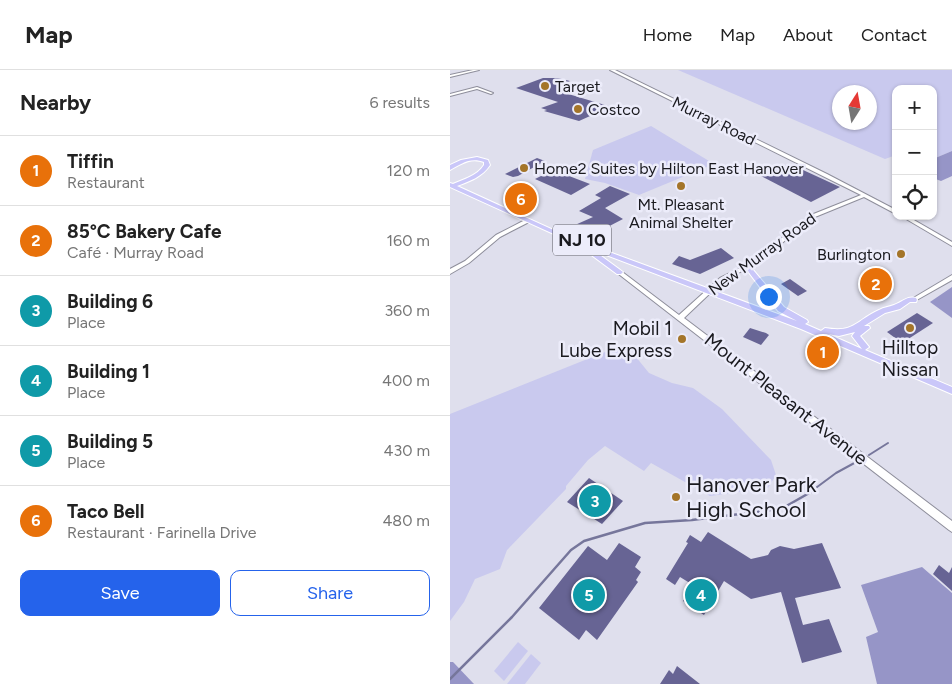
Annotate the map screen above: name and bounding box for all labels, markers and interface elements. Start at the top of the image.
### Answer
text: Map [25,20,73,49]
text: Home [643,24,692,46]
text: Map [720,24,755,46]
text: About [783,24,833,46]
text: Contact [861,24,927,46]
place label: Target [555,77,601,96]
marker: Target [539,80,551,92]
north arrow [832,85,877,130]
map controls [892,85,937,220]
button: + [892,85,937,130]
text: Nearby [20,90,91,115]
text: 6 results [369,93,430,112]
street label: Murray Road [669,93,759,149]
place label: Costco [588,100,640,119]
marker: Costco [572,103,584,115]
button: − [892,130,937,175]
text: Tiffin [67,150,114,173]
place label: Home2 Suites by Hilton East Hanover [534,159,804,178]
text: 1 [33,161,39,180]
text: 120 m [387,161,430,180]
marker: Home2 Suites by Hilton East Hanover [518,162,530,174]
text: Restaurant [67,173,145,192]
button: locate [892,175,937,220]
pin: 6 [505,180,537,218]
marker: Mt. Pleasant Animal Shelter [675,180,687,192]
place label: Mt. Pleasant Animal Shelter [629,195,734,232]
street label: New Murray Road [705,209,819,299]
text: 85°C Bakery Cafe [67,220,222,243]
road number: NJ 10 [553,224,611,256]
text: 2 [31,231,41,250]
text: 160 m [387,231,430,250]
text: Café · Murray Road [67,243,204,262]
place label: Burlington [817,245,891,264]
marker: Burlington [895,248,907,260]
pin: 2 [860,265,892,303]
your location [756,284,782,310]
text: Building 6 [67,290,153,313]
text: 3 [32,301,40,320]
text: 360 m [384,301,430,320]
text: Place [67,313,105,332]
place label: Mobil 1 Lube Express [559,317,672,362]
marker: Hilltop Nissan [904,322,916,334]
street label: Mount Pleasant Avenue [700,328,872,470]
marker: Mobil 1 Lube Express [676,333,688,345]
pin: 1 [807,333,839,371]
place label: Hilltop Nissan [881,336,939,381]
text: Building 1 [67,360,150,383]
text: 4 [31,371,41,390]
text: 400 m [382,371,430,390]
text: Place [67,383,105,402]
text: Building 5 [67,430,153,453]
text: 5 [31,441,41,460]
text: 430 m [384,441,430,460]
text: Place [67,453,105,472]
place label: Hanover Park High School [686,471,817,523]
pin: 3 [579,482,611,520]
marker: Hanover Park High School [670,491,682,503]
text: Taco Bell [67,500,144,523]
text: 6 [31,511,41,530]
text: 480 m [382,511,430,530]
text: Restaurant · Farinella Drive [67,523,257,542]
button: Save [20,570,220,616]
button: Share [230,570,430,616]
pin: 5 [573,576,605,614]
pin: 4 [685,576,717,614]

